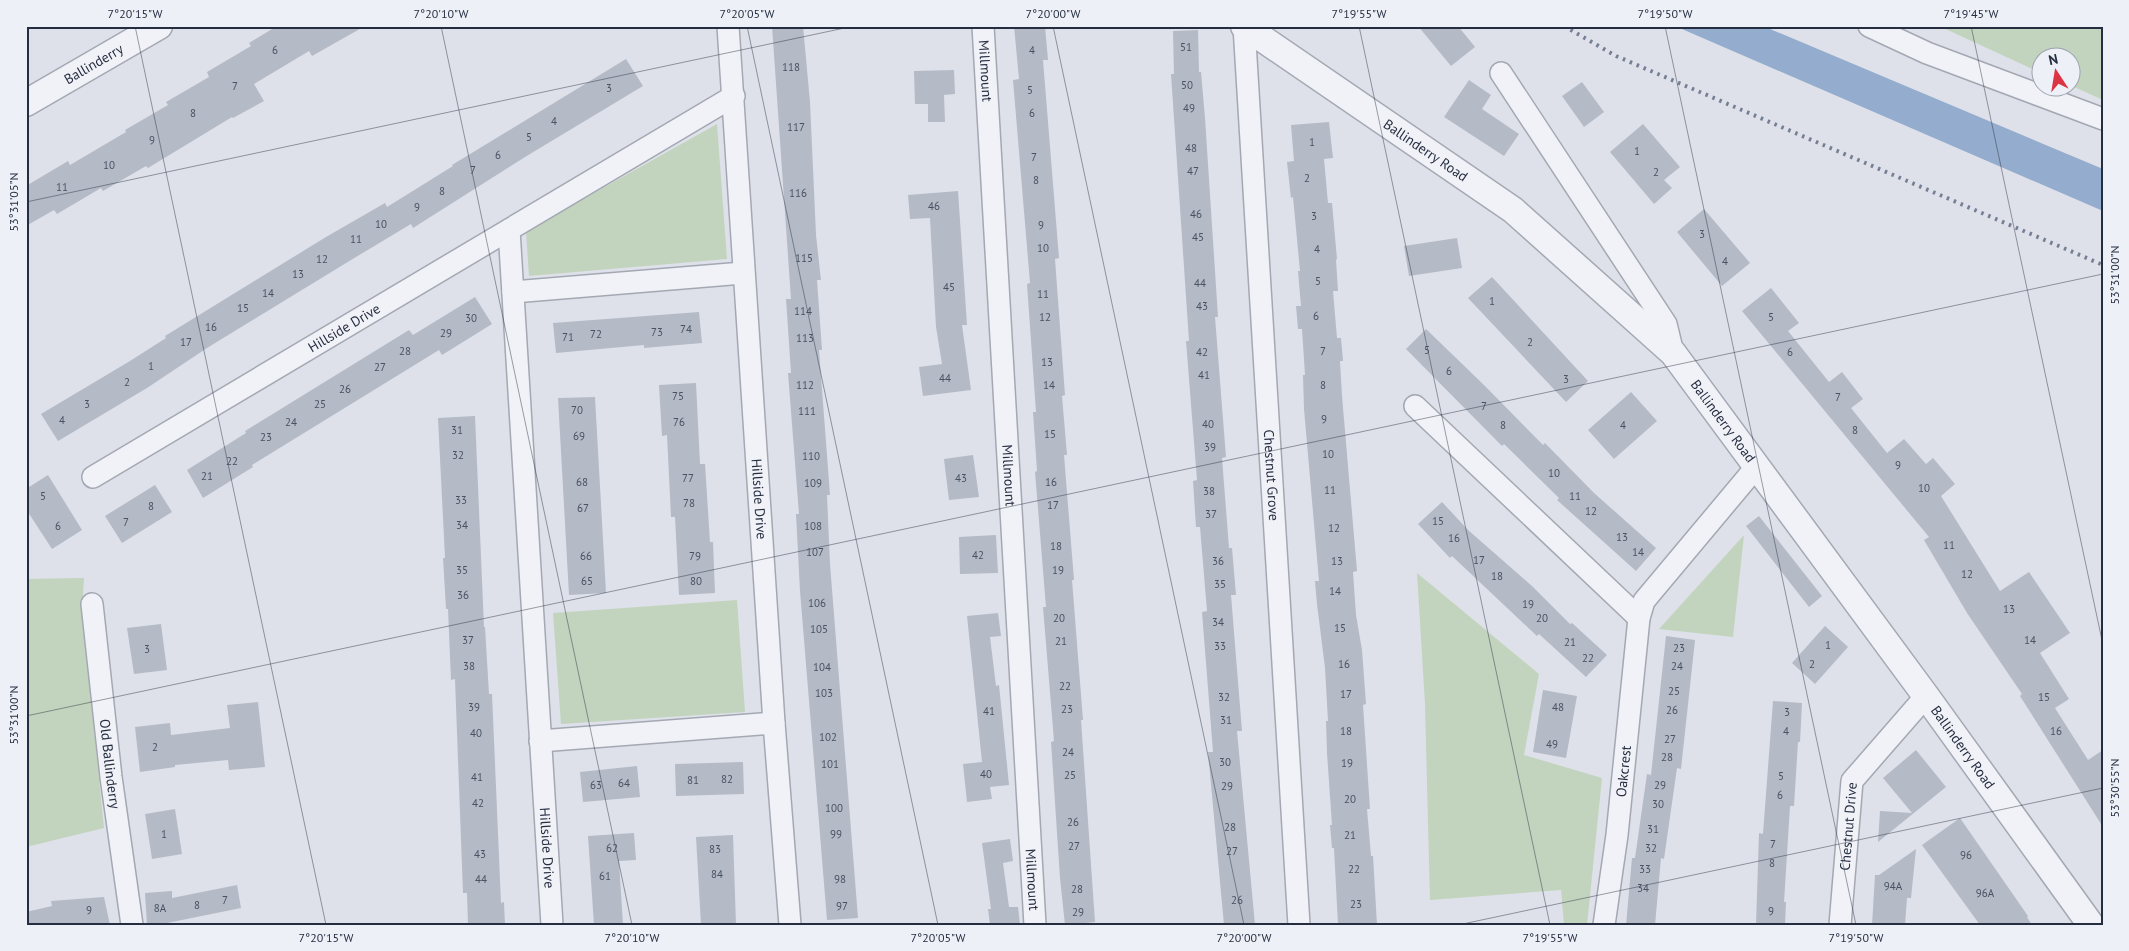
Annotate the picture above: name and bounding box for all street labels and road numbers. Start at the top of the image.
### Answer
street label: Ballinderry [61,39,127,88]
street label: Millmount [975,40,996,103]
street label: Ballinderry Road [1380,115,1471,185]
street label: Hillside Drive [305,299,383,356]
street label: Ballinderry Road [1687,376,1760,466]
street label: Chestnut Grove [1260,429,1283,521]
street label: Millmount [998,444,1020,507]
street label: Hillside Drive [748,458,771,540]
street label: Ballinderry Road [1927,702,1999,793]
street label: Old Ballinderry [96,718,124,811]
street label: Oakcrest [1612,744,1635,798]
street label: Chestnut Drive [1836,781,1861,871]
street label: Hillside Drive [536,807,559,889]
street label: Millmount [1022,848,1043,911]

